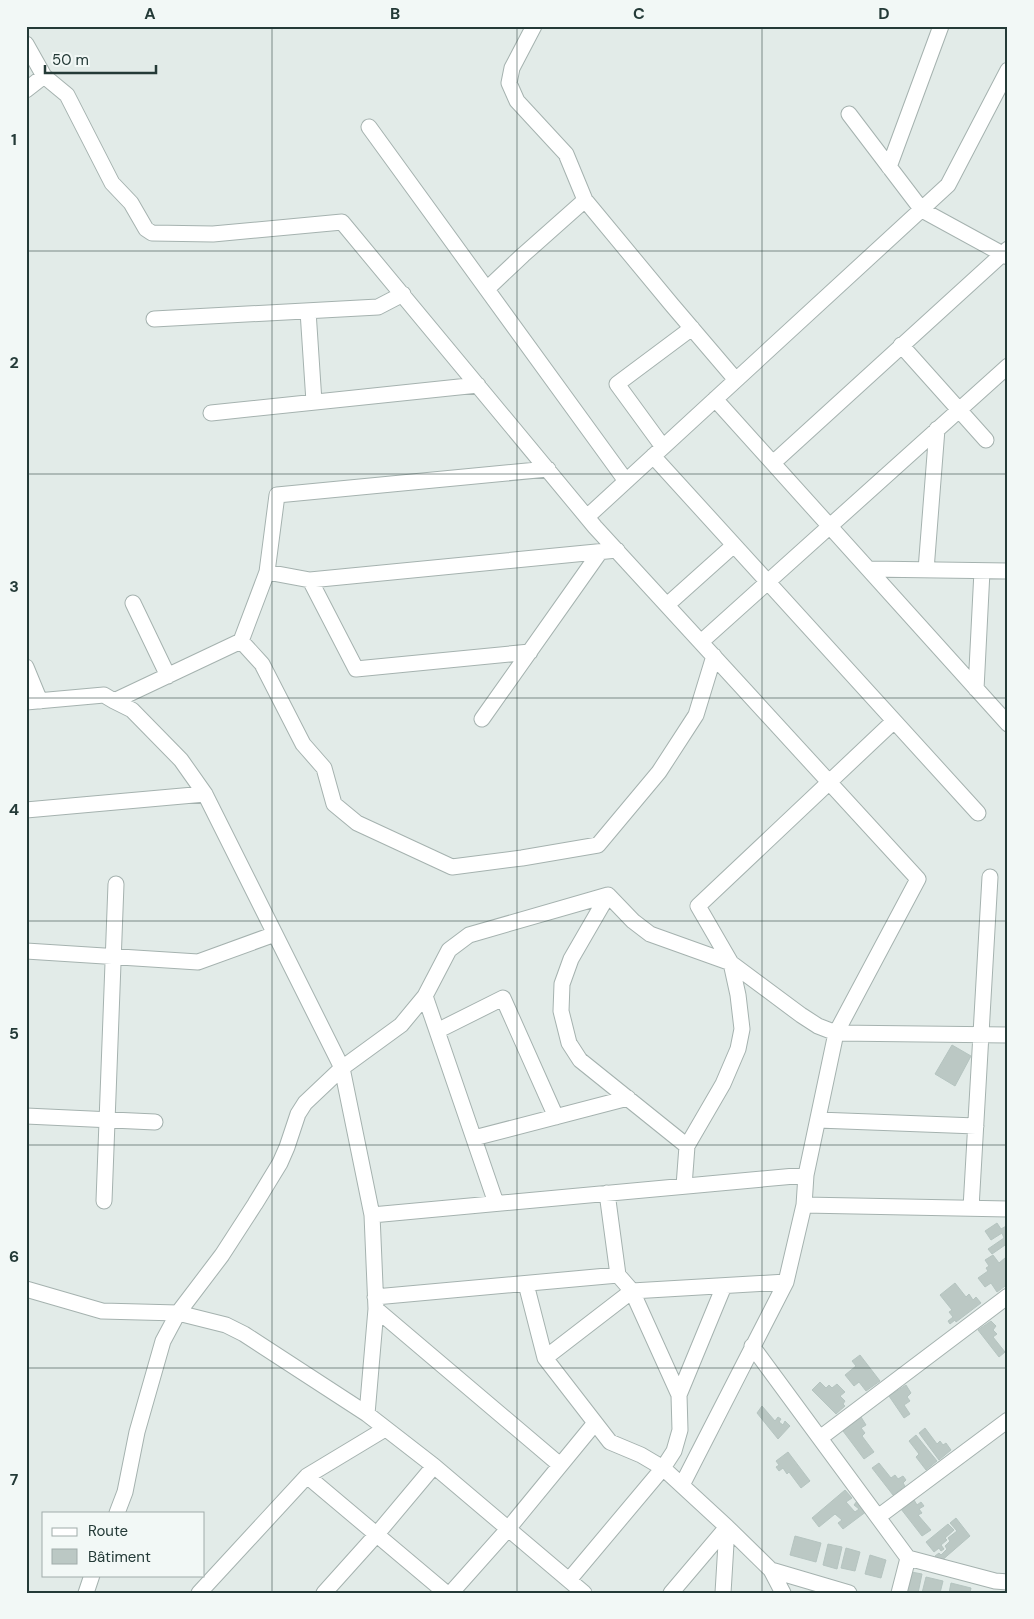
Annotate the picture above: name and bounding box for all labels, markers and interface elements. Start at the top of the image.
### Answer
text: A [144,3,156,24]
text: B [390,3,400,24]
text: C [633,3,645,24]
text: D [878,3,890,24]
scale bar [45,42,156,74]
text: 50 m [52,50,89,70]
text: 1 [11,129,17,150]
text: 2 [9,352,19,373]
text: 3 [9,576,19,597]
text: 4 [9,799,19,820]
text: 5 [9,1023,19,1044]
text: 6 [9,1246,19,1267]
text: 7 [10,1469,19,1490]
legend [42,1512,205,1576]
text: Route [88,1521,128,1541]
text: Bâtiment [88,1547,151,1567]

